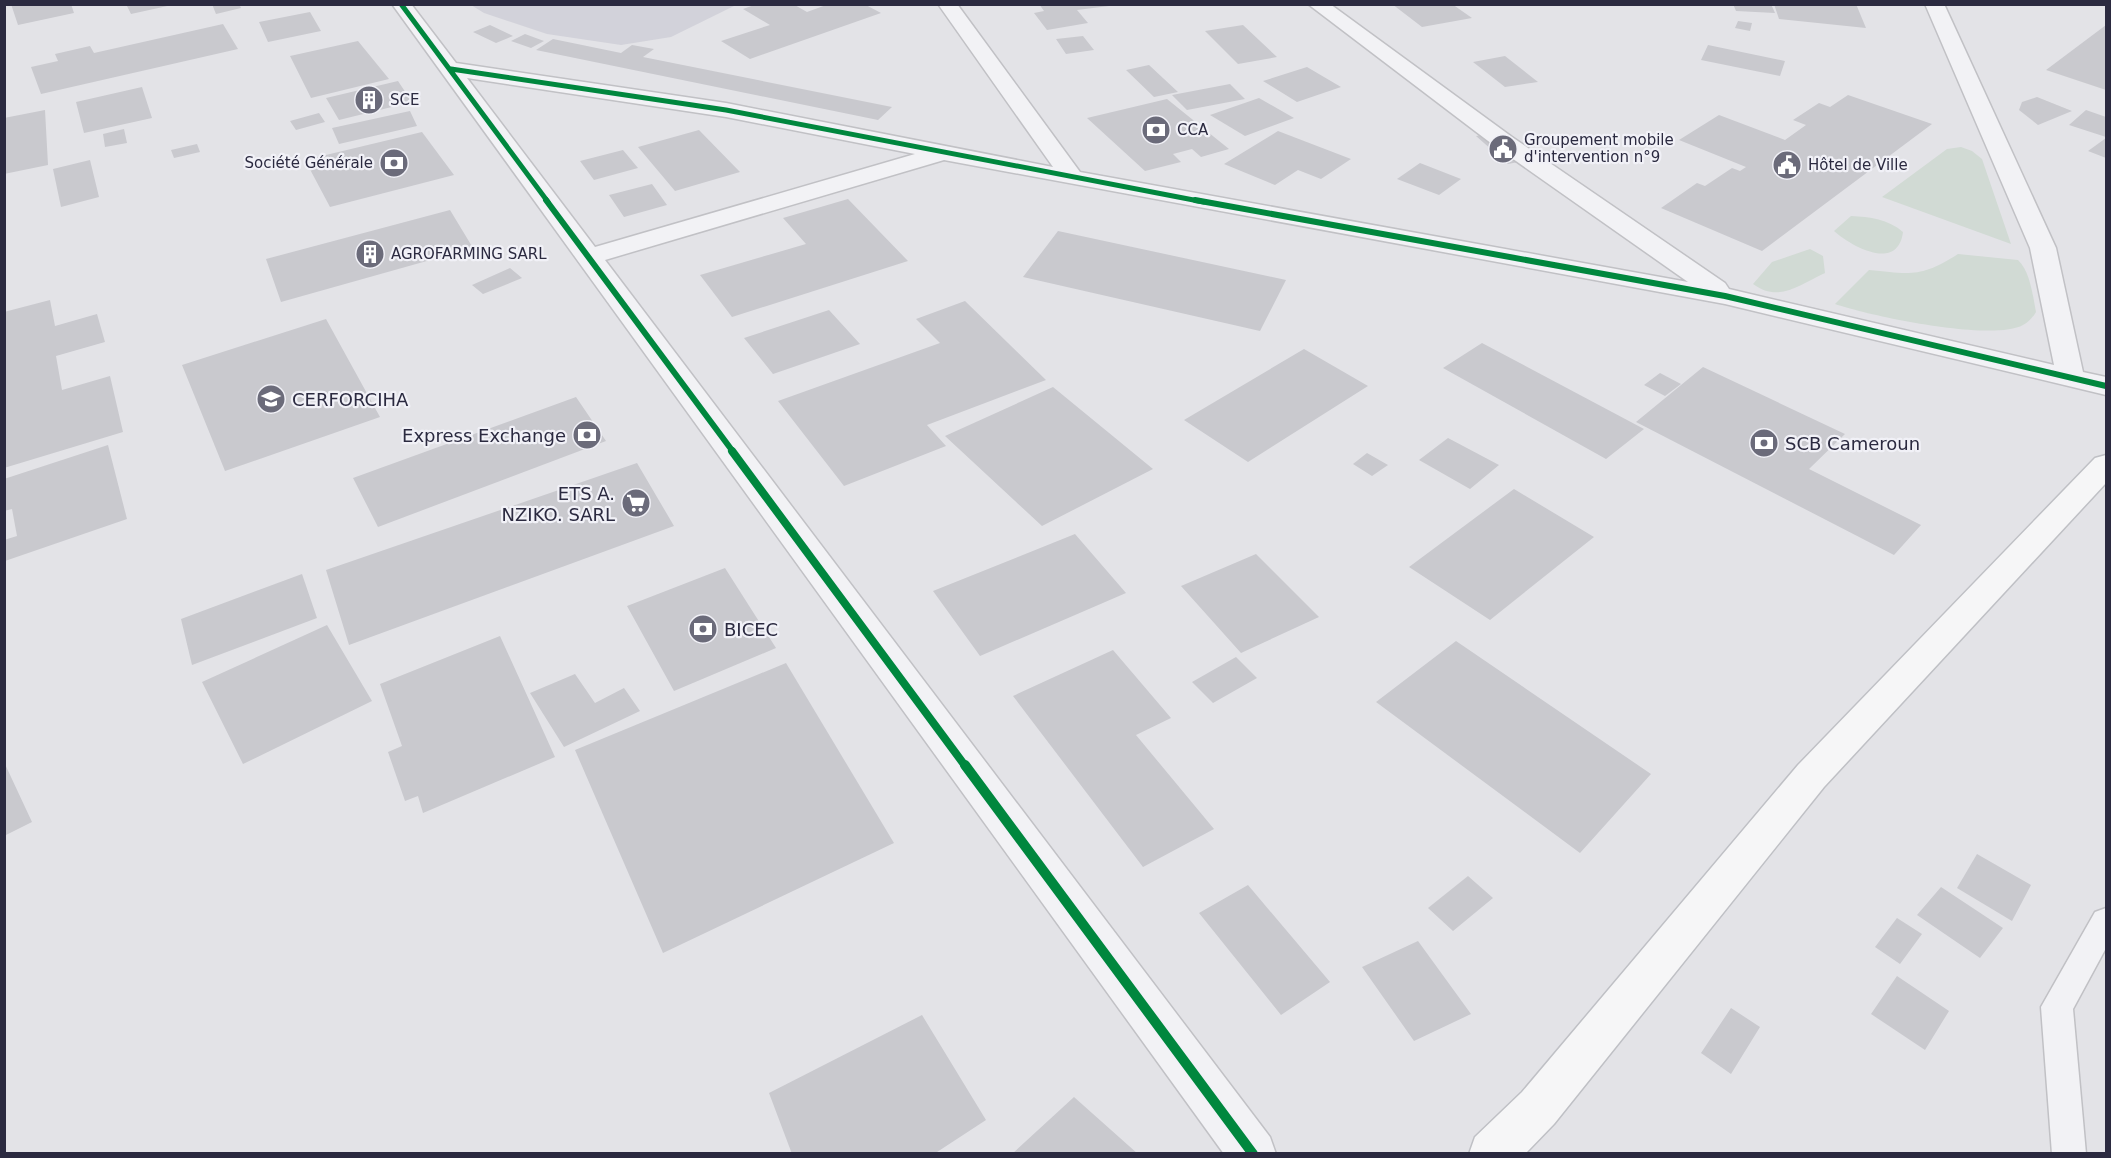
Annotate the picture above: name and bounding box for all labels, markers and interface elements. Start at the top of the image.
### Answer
building icon: SCE [353,84,385,116]
place label: SCE [390,91,419,109]
bank icon: CCA [1140,114,1172,146]
place label: CCA [1177,121,1209,139]
place label: Groupement mobile d'intervention n°9 [1524,131,1674,166]
public building icon: Groupement mobile d'intervention n°9 [1487,133,1519,165]
bank icon: Société Générale [378,147,410,179]
public building icon: Hôtel de Ville [1771,149,1803,181]
place label: Société Générale [244,154,373,172]
place label: Hôtel de Ville [1808,156,1908,174]
building icon: AGROFARMING SARL [354,238,386,270]
place label: AGROFARMING SARL [391,245,547,263]
school or university icon: CERFORCIHA [255,383,287,415]
place label: CERFORCIHA [292,389,409,410]
bank icon: Express Exchange [571,419,603,451]
place label: Express Exchange [402,425,566,446]
bank icon: SCB Cameroun [1748,427,1780,459]
place label: SCB Cameroun [1785,433,1920,454]
place label: ETS A. NZIKO. SARL [502,483,615,525]
supermarket icon: ETS A. NZIKO. SARL [620,487,652,519]
bank icon: BICEC [687,613,719,645]
place label: BICEC [724,619,778,640]

